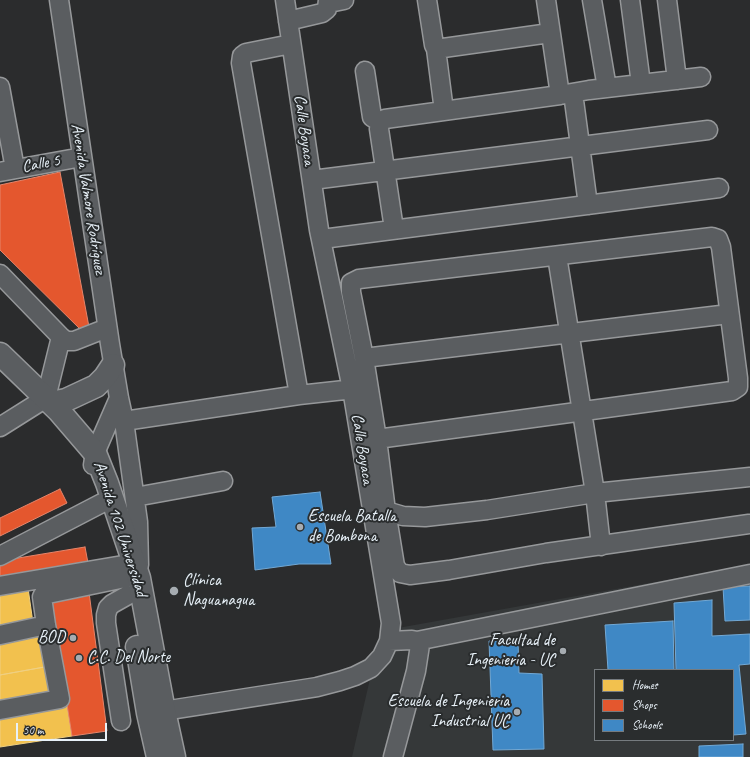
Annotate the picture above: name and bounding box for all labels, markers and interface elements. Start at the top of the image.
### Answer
street label: Calle Boyaca [289,93,319,167]
street label: Avenida Valmore Rodríguez [66,122,110,276]
street label: Calle 5 [20,150,62,178]
street label: Calle Boyaca [346,412,378,486]
street label: Avenida 102 Universidad [88,459,152,599]
place label: Escuela Batalla de Bombona [308,507,396,547]
marker: Escuela Batalla de Bombona [295,522,305,532]
place label: Clínica Naguanagua [183,571,254,611]
marker: Clínica Naguanagua [168,585,180,597]
place label: BOD [38,628,65,648]
place label: Facultad de Ingenieria - UC [467,631,555,671]
marker: BOD [68,633,78,643]
marker: Facultad de Ingenieria - UC [558,646,568,656]
place label: C.C. Del Norte [87,648,170,668]
marker: C.C. Del Norte [74,653,84,663]
legend [594,669,734,741]
text: Homes [632,677,658,693]
place label: Escuela de Ingenieria Industrial UC [388,692,509,732]
text: Shops [632,697,657,713]
marker: Escuela de Ingenieria Industrial UC [512,707,522,717]
scale bar [18,715,109,741]
text: Schools [632,717,662,733]
text: 50 m [23,722,43,738]

